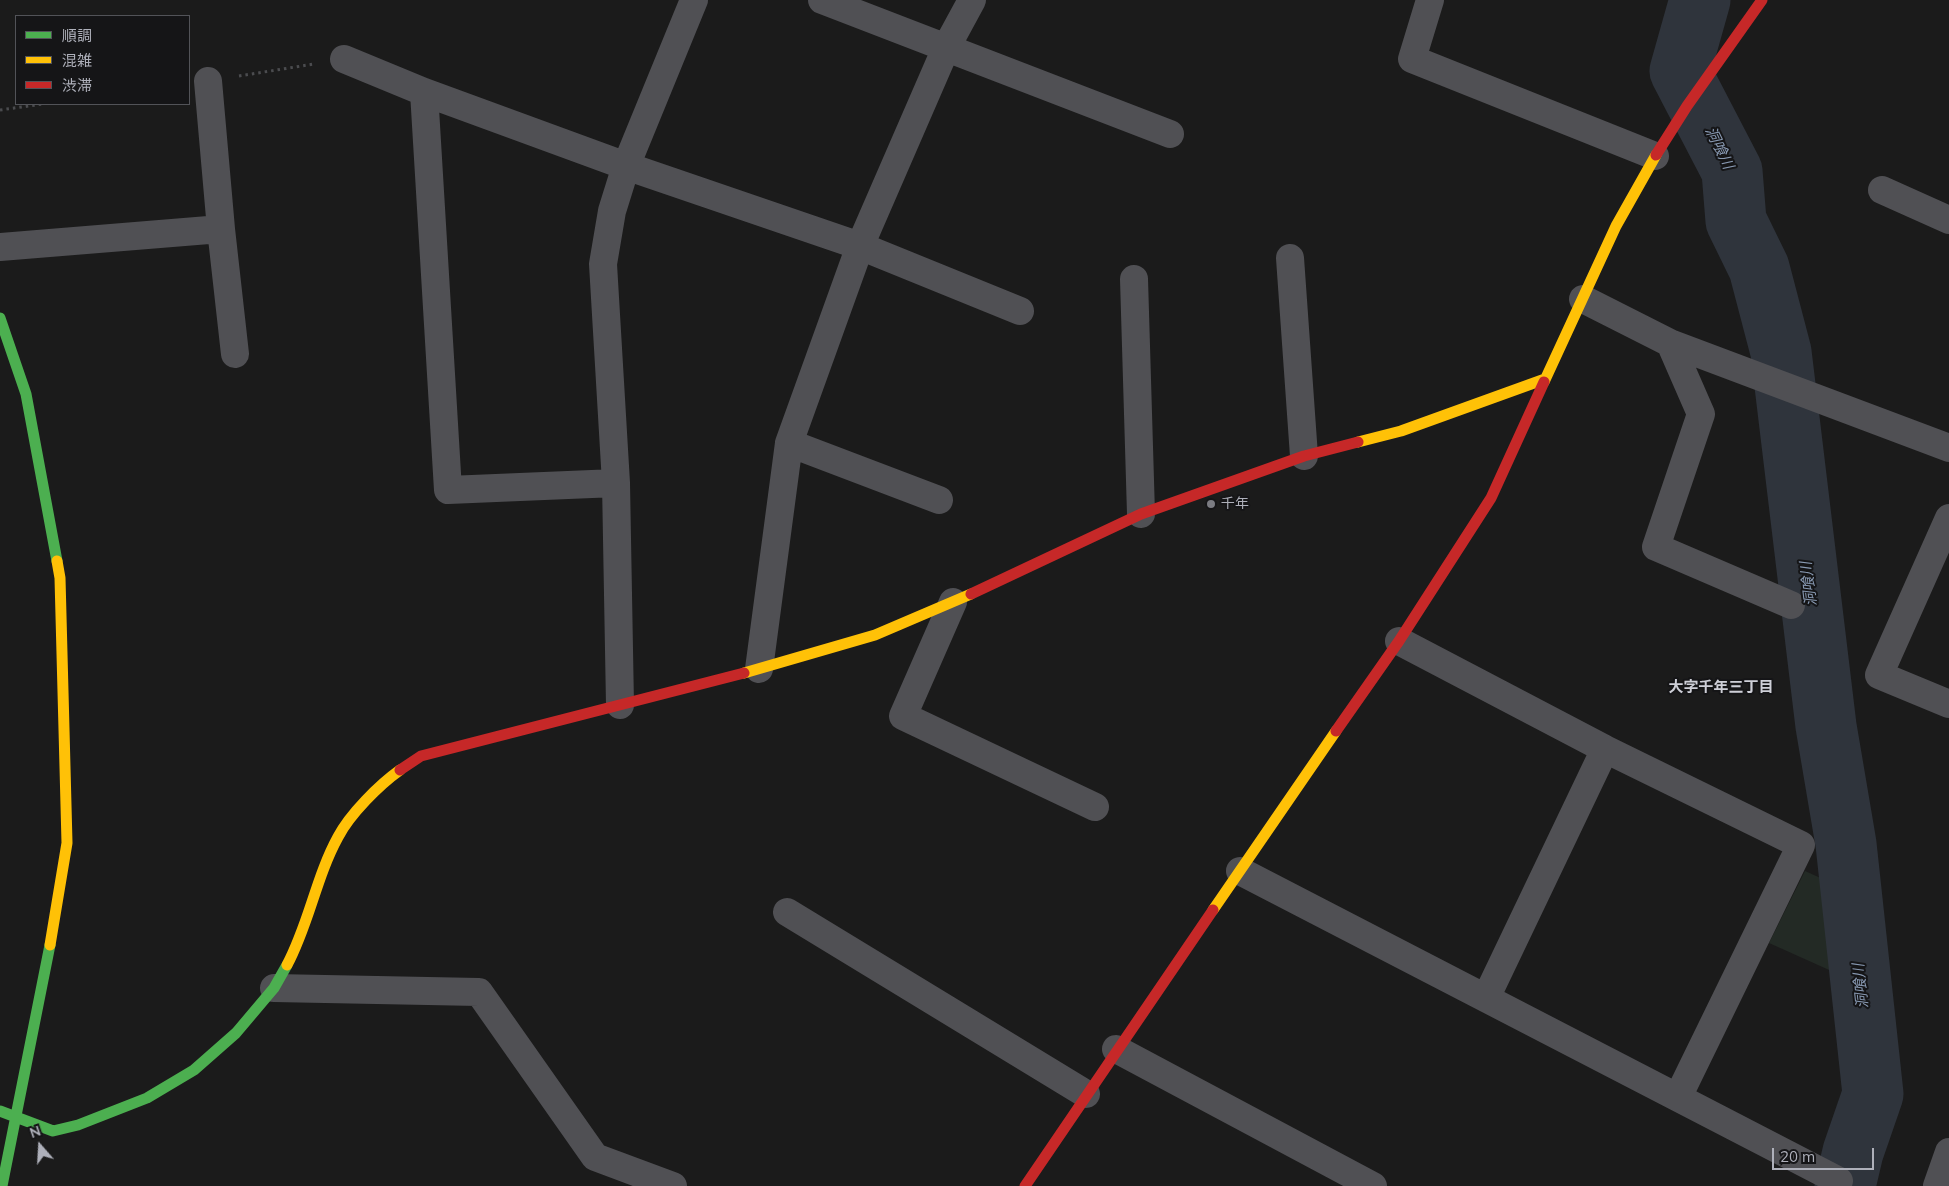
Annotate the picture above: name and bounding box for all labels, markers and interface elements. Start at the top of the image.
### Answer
legend [15,15,190,105]
text: 順調 [62,26,92,45]
text: 混雑 [62,51,92,70]
text: 渋滞 [62,76,92,95]
water label: 洞喰川 [1701,124,1737,172]
place label: 千年 [1221,496,1249,512]
marker: 千年 [1205,498,1217,510]
water label: 洞喰川 [1797,561,1821,607]
district label: 大字千年三丁目 [1669,678,1773,696]
water label: 洞喰川 [1850,963,1872,1009]
north arrow [15,1121,65,1171]
text: N [27,1122,43,1142]
scale bar [1774,1138,1876,1170]
text: 20 m [1780,1147,1815,1166]

